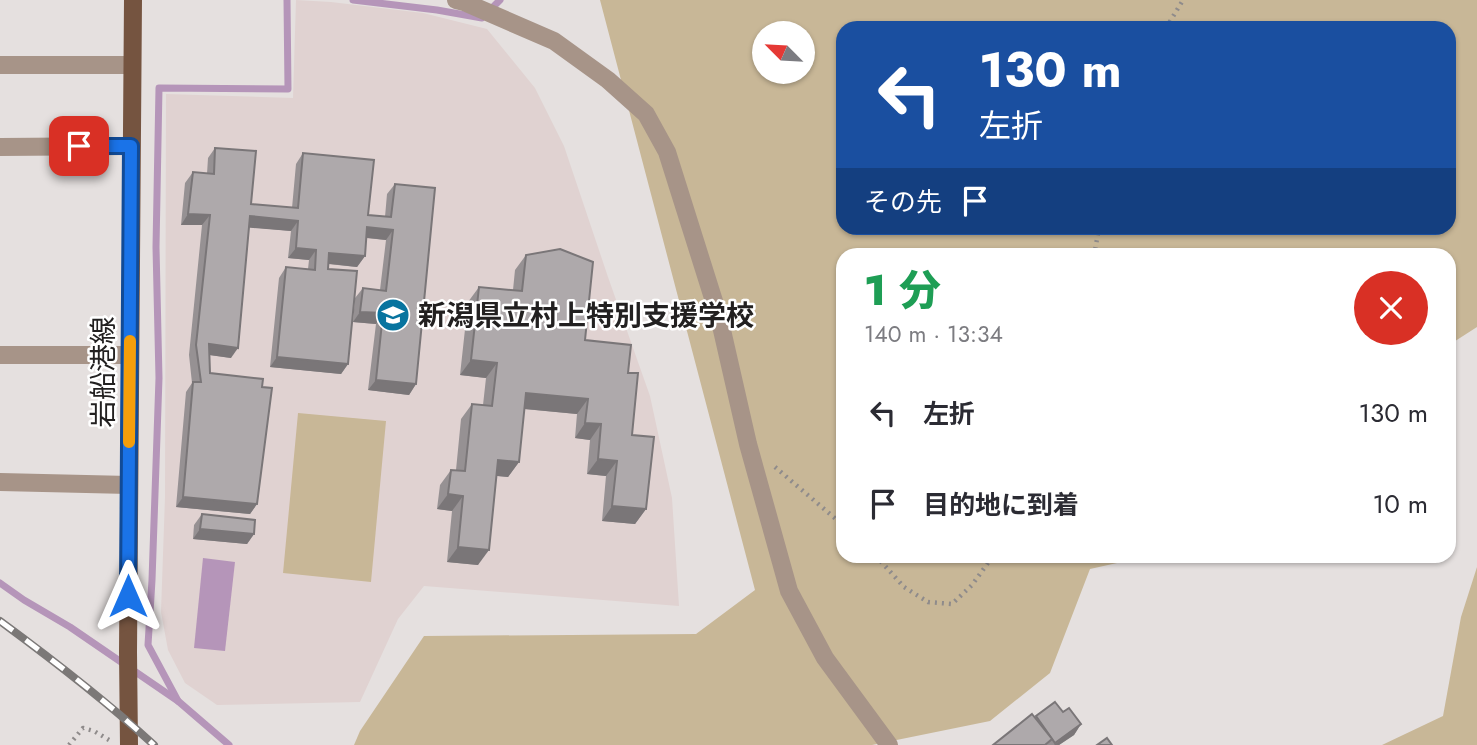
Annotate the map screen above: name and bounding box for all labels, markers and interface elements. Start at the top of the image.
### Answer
north arrow [752,21,816,84]
map controls [752,21,815,84]
text: 130 m [979,35,1122,105]
icon: left [864,49,955,140]
text: 左折 [979,103,1043,149]
pin [49,116,109,176]
icon: arrive [60,127,98,165]
icon: arrive [956,182,994,220]
text: その先 [864,183,942,221]
text: 1 分 [864,260,941,321]
button: close [1354,271,1428,345]
place label: 新潟県立村上特別支援学校 [418,295,754,336]
school or university icon: 新潟県立村上特別支援学校 [374,296,412,334]
street label: 岩船港線 [83,316,124,428]
text: 140 m · 13:34 [864,317,1003,351]
icon: left [864,394,902,432]
text: 130 m [1358,394,1428,432]
text: 左折 [923,395,975,433]
icon: arrive [864,485,902,523]
text: 10 m [1373,485,1428,523]
text: 目的地に到着 [923,486,1079,524]
position arrow [91,559,165,633]

